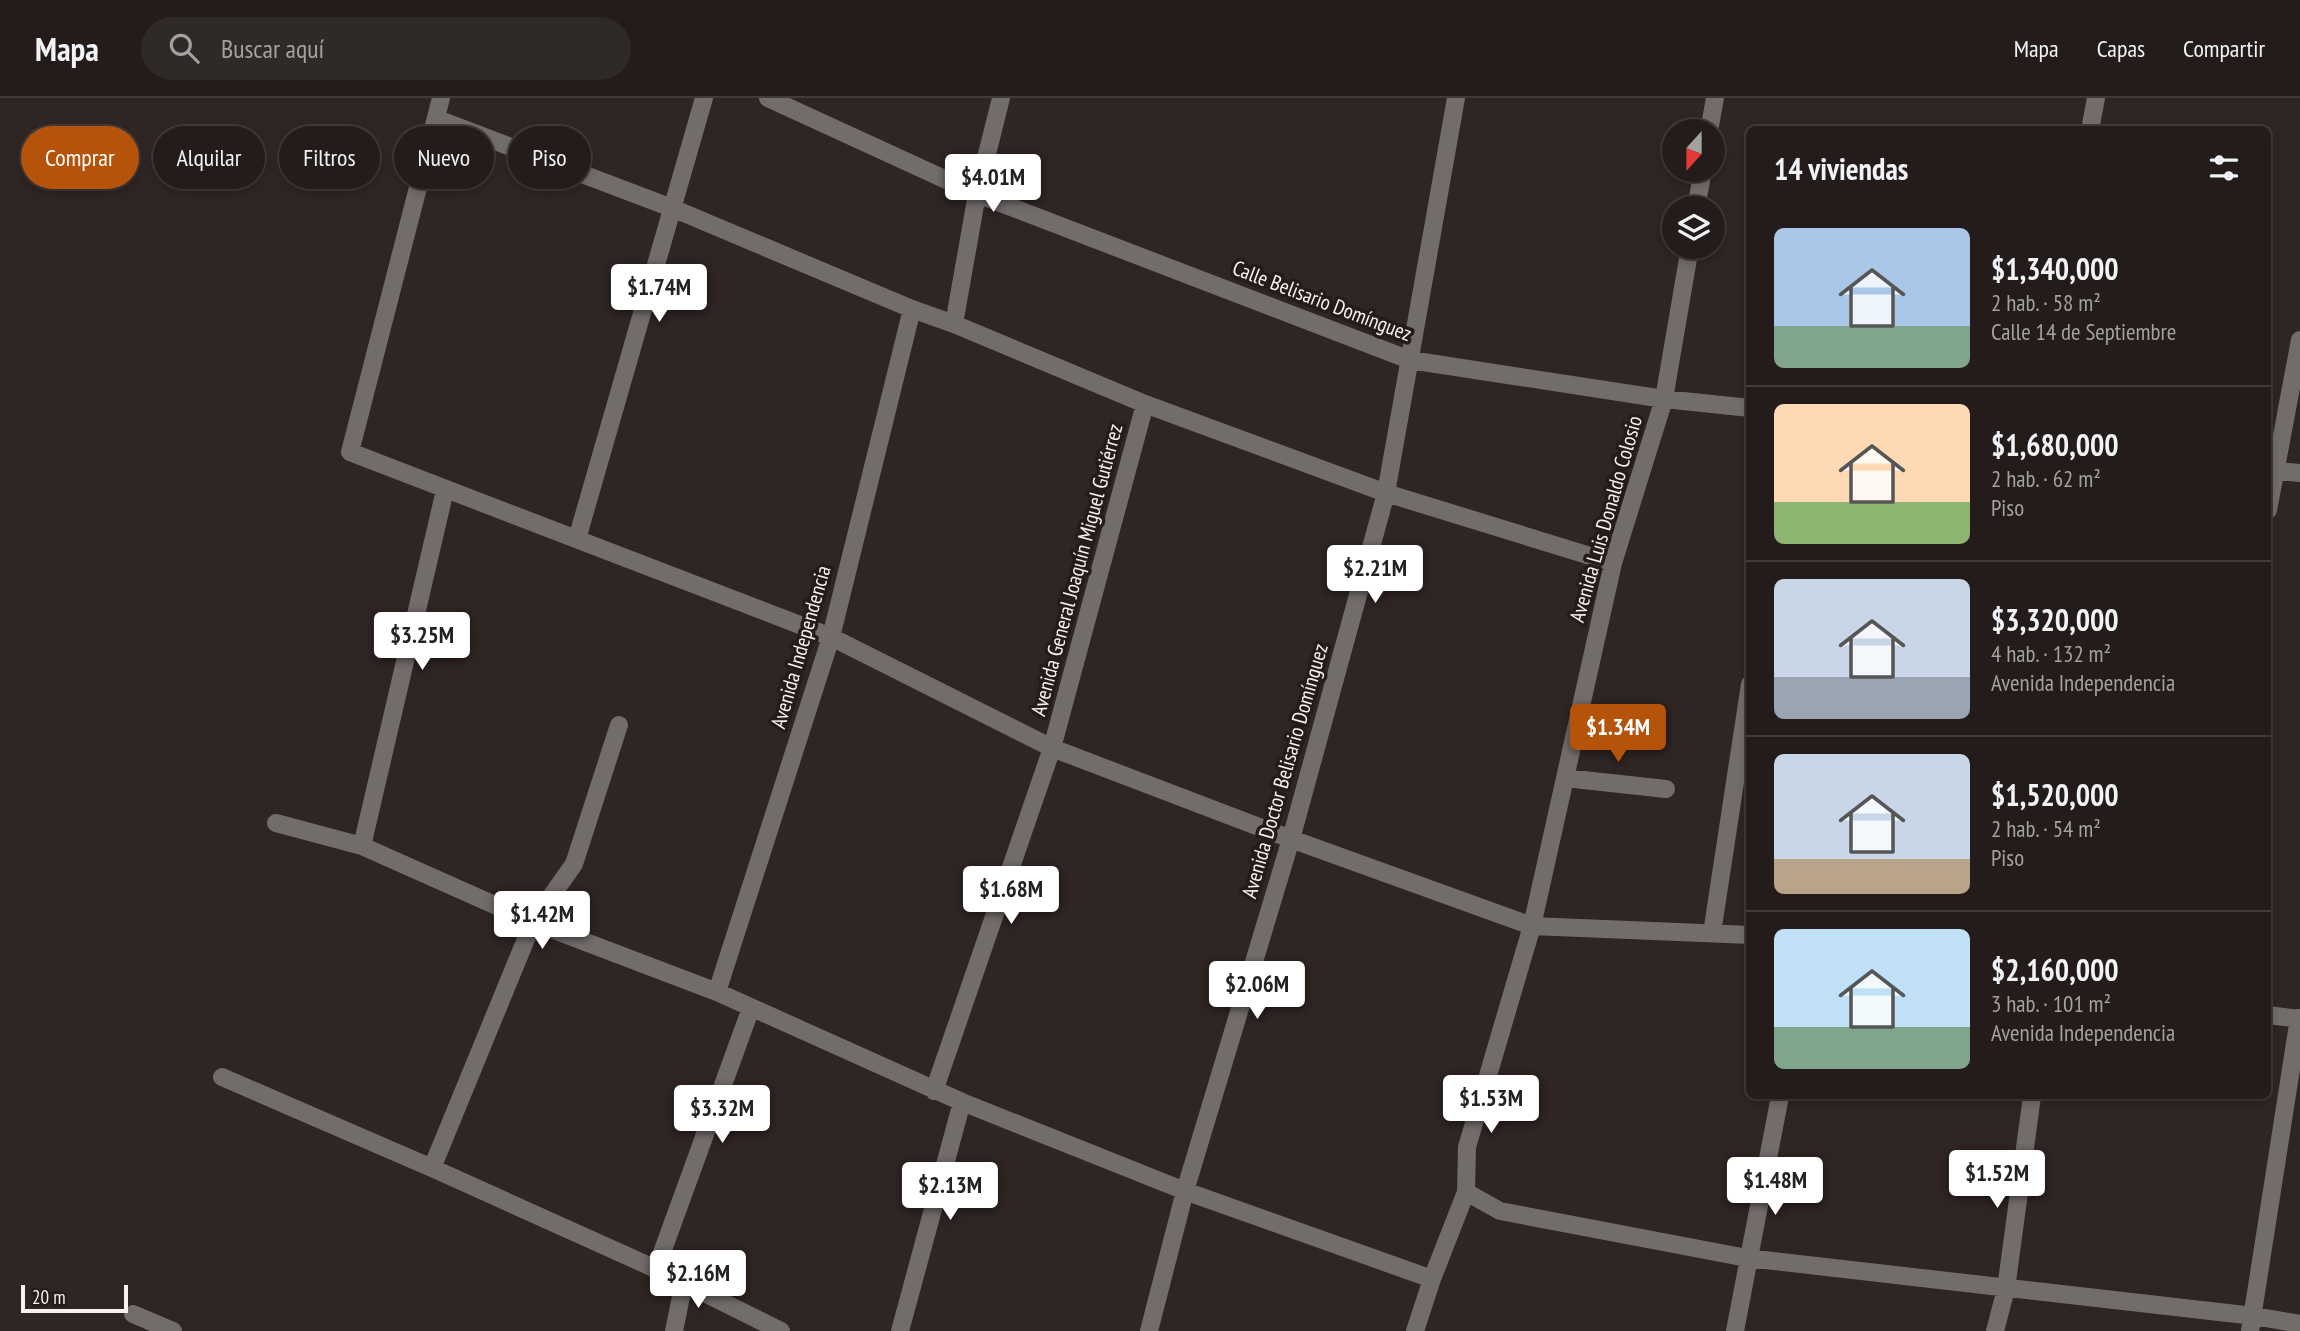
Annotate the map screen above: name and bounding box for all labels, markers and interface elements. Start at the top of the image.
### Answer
search box [141,17,631,80]
text: Mapa [35,27,99,70]
icon: search [165,29,203,67]
text: Buscar aquí [221,32,324,65]
text: Mapa [2014,33,2059,64]
text: Capas [2097,33,2145,64]
text: Compartir [2183,33,2265,64]
north arrow [1662,119,1726,182]
map controls [1662,119,1725,259]
chip: Comprar [21,126,139,189]
chip: Alquilar [153,126,265,189]
chip: Filtros [279,126,380,189]
chip: Nuevo [394,126,494,189]
chip: Piso [508,126,591,189]
text: 14 viviendas [1774,149,1908,188]
icon: filters [2205,149,2243,187]
pin: $4.01M [936,155,1050,214]
text: $4.01M [961,162,1025,191]
button: layers [1662,196,1725,259]
text: $1,340,000 [1991,249,2119,288]
street label: Calle Belisario Domínguez [1229,254,1416,347]
icon: home [1830,256,1914,340]
pin: $1.74M [602,264,716,324]
text: $1.74M [627,272,691,301]
text: 2 hab. · 58 m² [1991,288,2101,317]
text: Calle 14 de Septiembre [1991,317,2176,346]
street label: Avenida Luis Donaldo Colosio [1563,413,1648,625]
street label: Avenida General Joaquín Miguel Gutiérrez [1024,421,1129,719]
text: $1,680,000 [1991,425,2119,464]
icon: home [1830,432,1914,516]
text: 2 hab. · 62 m² [1991,464,2101,493]
text: Piso [1991,493,2024,522]
pin: $2.21M [1318,546,1432,605]
text: $2.21M [1343,553,1407,582]
street label: Avenida Independencia [764,562,837,731]
text: $3,320,000 [1991,600,2119,639]
icon: home [1830,607,1914,691]
pin: $3.25M [365,612,479,672]
text: $3.25M [390,620,454,649]
text: 4 hab. · 132 m² [1991,639,2111,668]
street label: Avenida Doctor Belisario Domínguez [1235,641,1334,901]
text: Avenida Independencia [1991,668,2175,697]
pin: $1.34M [1561,704,1675,764]
text: $1.34M [1586,712,1650,741]
text: $1,520,000 [1991,775,2119,814]
icon: home [1830,782,1914,866]
text: 2 hab. · 54 m² [1991,814,2101,843]
text: Piso [1991,843,2024,872]
pin: $1.68M [954,866,1068,926]
text: $1.68M [979,874,1043,903]
pin: $1.42M [485,892,599,951]
text: $1.42M [510,899,574,928]
text: $2,160,000 [1991,950,2119,989]
icon: home [1830,957,1914,1041]
pin: $2.06M [1200,962,1314,1021]
text: $2.06M [1225,969,1289,998]
text: 3 hab. · 101 m² [1991,989,2111,1018]
text: Avenida Independencia [1991,1018,2175,1047]
pin: $1.53M [1434,1076,1548,1135]
text: $1.53M [1459,1083,1523,1112]
pin: $3.32M [665,1086,779,1145]
text: $3.32M [690,1093,754,1122]
pin: $1.52M [1940,1150,2054,1210]
pin: $1.48M [1718,1158,1832,1217]
text: $1.52M [1965,1158,2029,1187]
pin: $2.13M [893,1162,1007,1222]
text: $1.48M [1743,1165,1807,1194]
text: $2.13M [918,1170,982,1199]
pin: $2.16M [641,1250,755,1310]
text: $2.16M [666,1258,730,1287]
scale bar [21,1282,128,1314]
text: 20 m [32,1285,66,1309]

